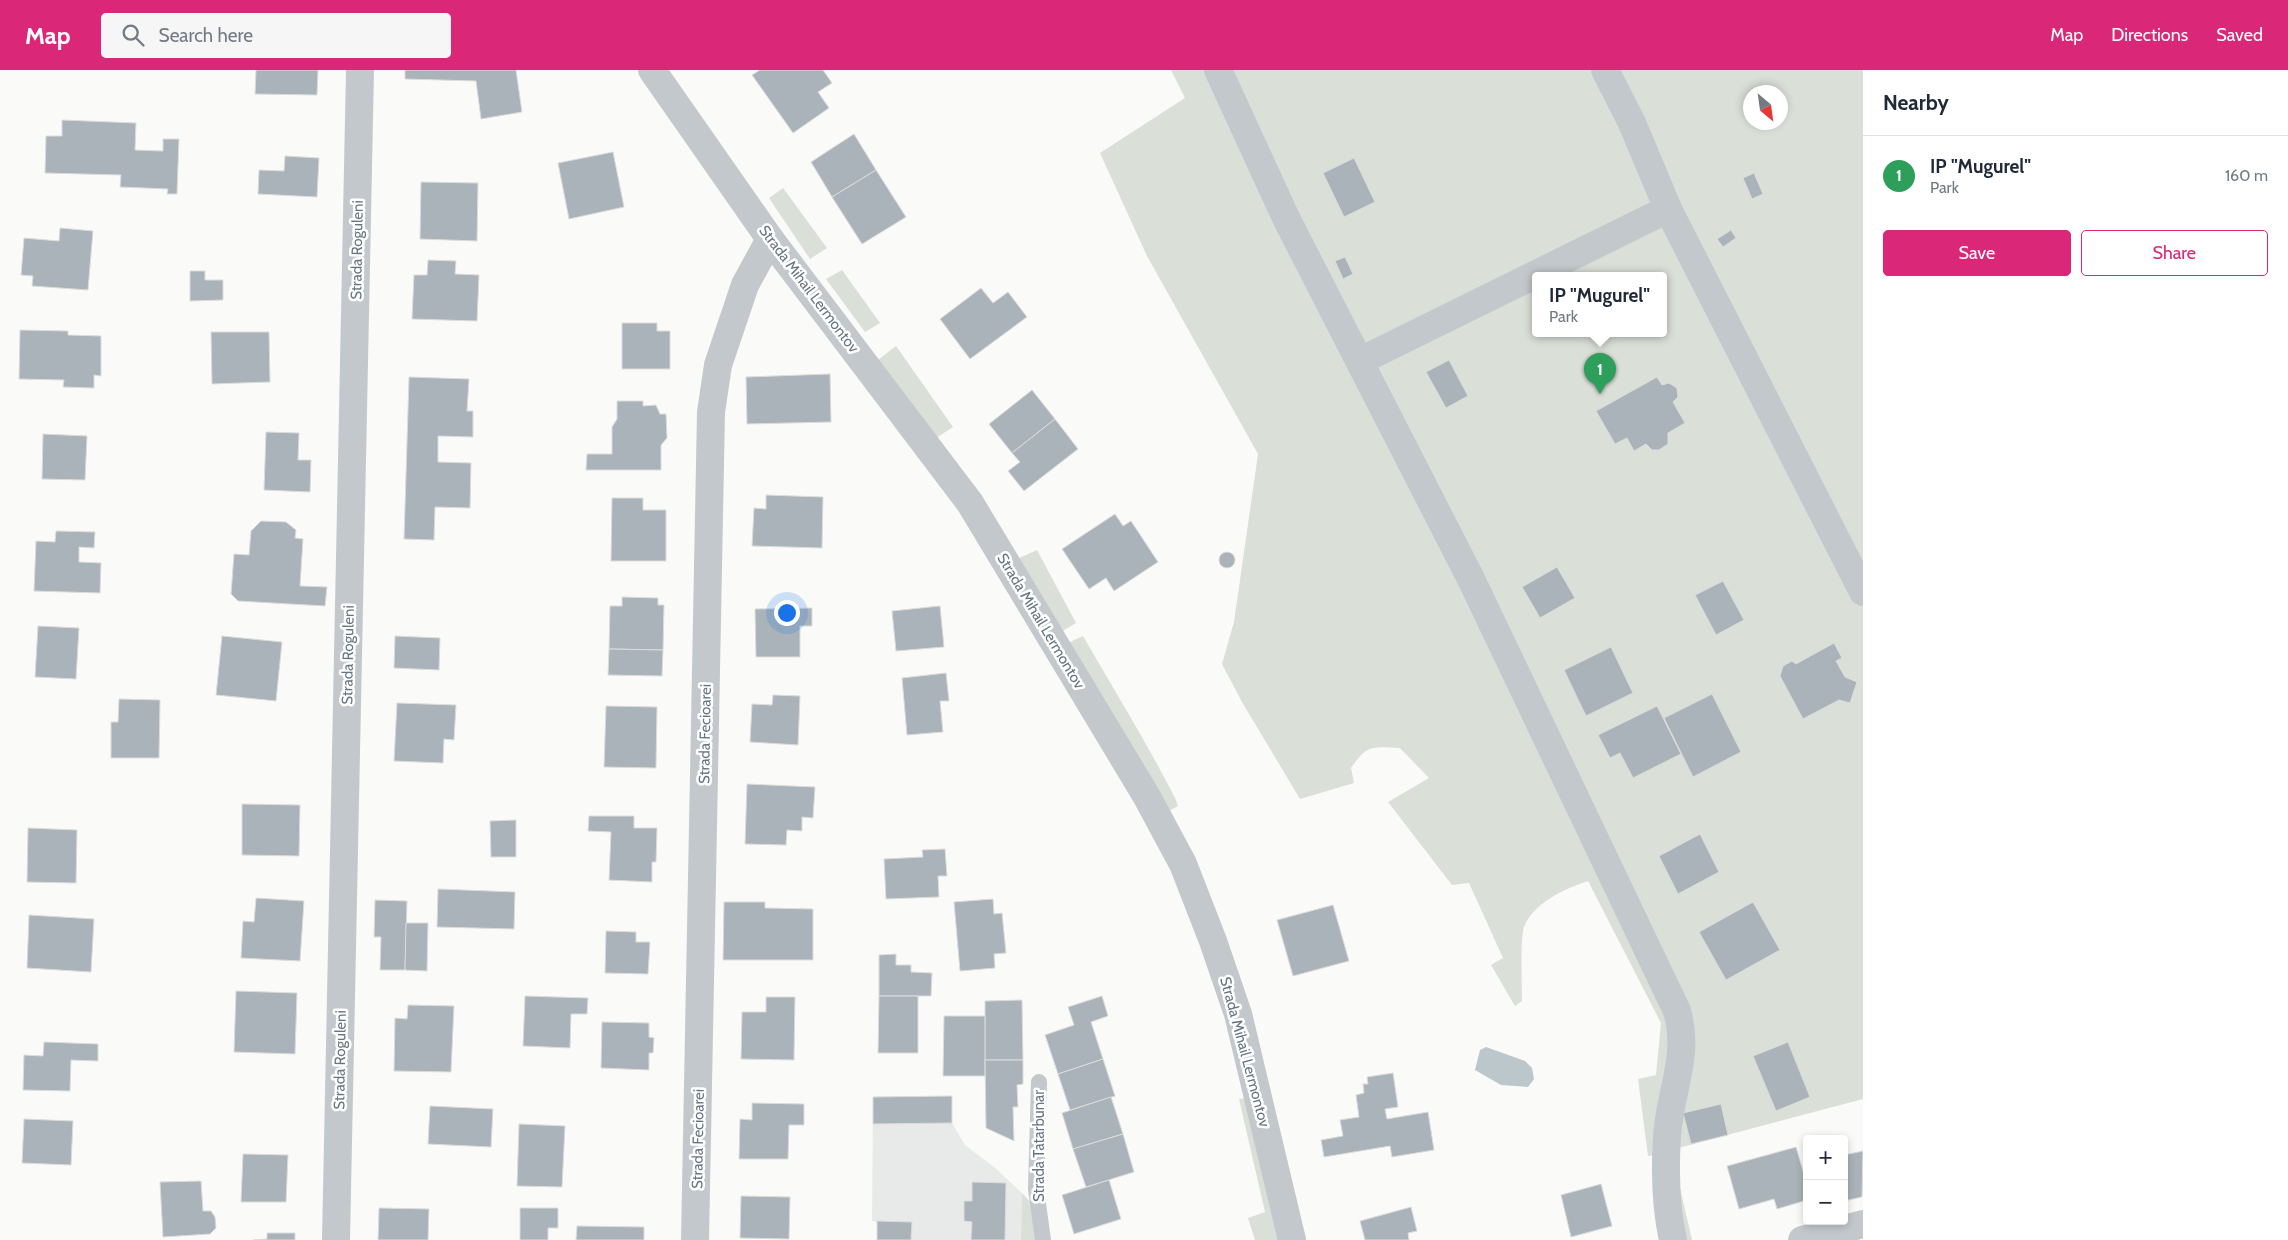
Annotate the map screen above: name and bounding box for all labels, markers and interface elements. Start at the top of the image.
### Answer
search box [101,13,451,58]
text: Map [25,21,71,50]
icon: search [119,21,147,49]
text: Search here [159,24,253,47]
text: Map [2050,24,2083,46]
text: Directions [2111,24,2188,46]
text: Saved [2216,24,2263,46]
north arrow [1743,85,1788,130]
text: Nearby [1883,90,1949,115]
text: IP "Mugurel" [1930,155,2031,178]
text: 1 [1896,166,1902,185]
text: 160 m [2225,166,2268,185]
text: Park [1930,178,1959,197]
street label: Strada Roguleni [347,200,367,300]
street label: Strada Mihail Lermontov [755,222,863,357]
button: Save [1883,230,2071,276]
button: Share [2081,230,2268,276]
popup [1532,272,1667,337]
text: IP "Mugurel" [1549,284,1650,307]
text: Park [1549,307,1578,326]
pin: 1 [1584,353,1616,394]
street label: Strada Mihail Lermontov [993,550,1089,693]
your location [774,600,800,626]
street label: Strada Roguleni [338,605,358,705]
street label: Strada Fecioarei [695,684,715,784]
street label: Strada Mihail Lermontov [1216,975,1274,1130]
street label: Strada Roguleni [330,1010,350,1110]
street label: Strada Fecioarei [688,1089,708,1189]
street label: Strada Tatarbunar [1030,1090,1048,1202]
map controls [1803,1135,1848,1225]
button: + [1803,1135,1848,1180]
button: − [1803,1180,1848,1225]

